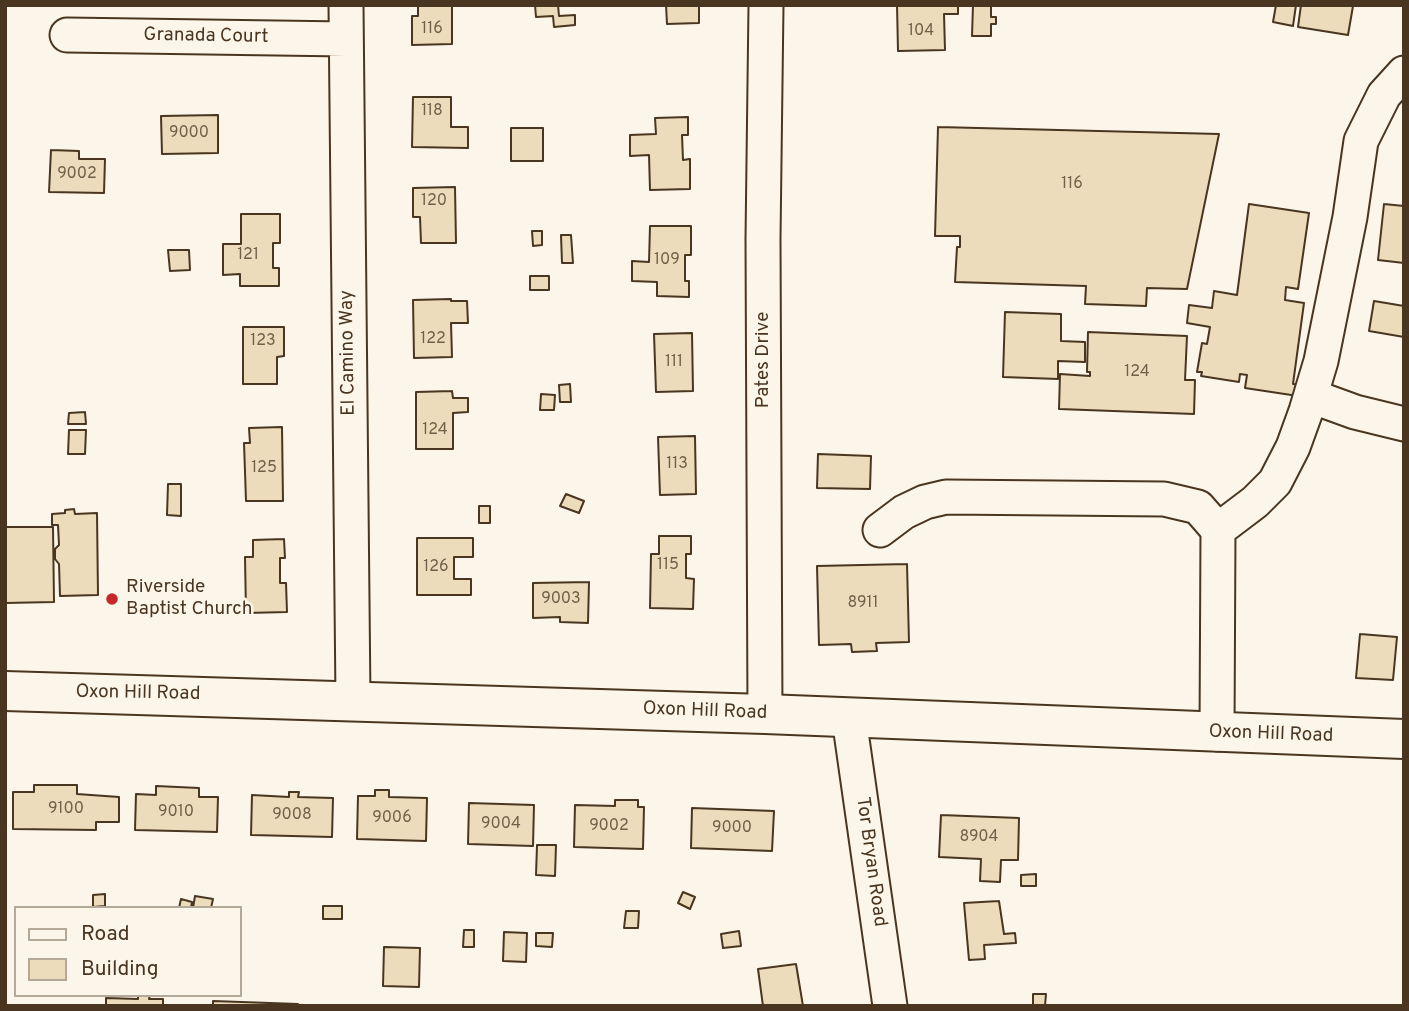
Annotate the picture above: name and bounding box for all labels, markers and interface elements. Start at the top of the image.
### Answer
house number: 116 [421,20,443,40]
house number: 104 [908,22,934,42]
street label: Granada Court [143,25,269,49]
house number: 118 [421,102,443,122]
house number: 9000 [169,124,209,144]
house number: 9002 [57,165,97,185]
house number: 116 [1061,175,1083,195]
house number: 120 [421,192,447,212]
house number: 121 [237,246,259,266]
house number: 109 [654,251,680,271]
street label: El Camino Way [337,290,361,416]
street label: Pates Drive [753,312,775,408]
house number: 122 [420,330,446,350]
house number: 123 [250,332,276,352]
house number: 111 [665,353,683,373]
house number: 124 [1124,363,1150,383]
house number: 124 [422,421,448,441]
house number: 113 [666,455,688,475]
house number: 125 [251,459,277,479]
house number: 115 [657,556,679,576]
house number: 126 [423,558,449,578]
place label: Riverside Baptist Church [126,577,252,621]
house number: 9003 [541,590,581,610]
marker: Riverside Baptist Church [104,591,120,607]
house number: 8911 [848,594,878,614]
street label: Oxon Hill Road [75,682,201,706]
street label: Oxon Hill Road [642,698,768,726]
street label: Oxon Hill Road [1208,721,1334,749]
street label: Tor Bryan Road [850,796,890,928]
house number: 9100 [48,800,84,820]
house number: 9010 [158,803,194,823]
house number: 9008 [272,806,312,826]
house number: 9006 [372,809,412,829]
house number: 9004 [481,815,521,835]
house number: 9002 [589,817,629,837]
house number: 9000 [712,819,752,839]
house number: 8904 [959,828,999,848]
legend [14,906,242,997]
text: Road [81,921,130,948]
text: Building [81,956,159,983]

